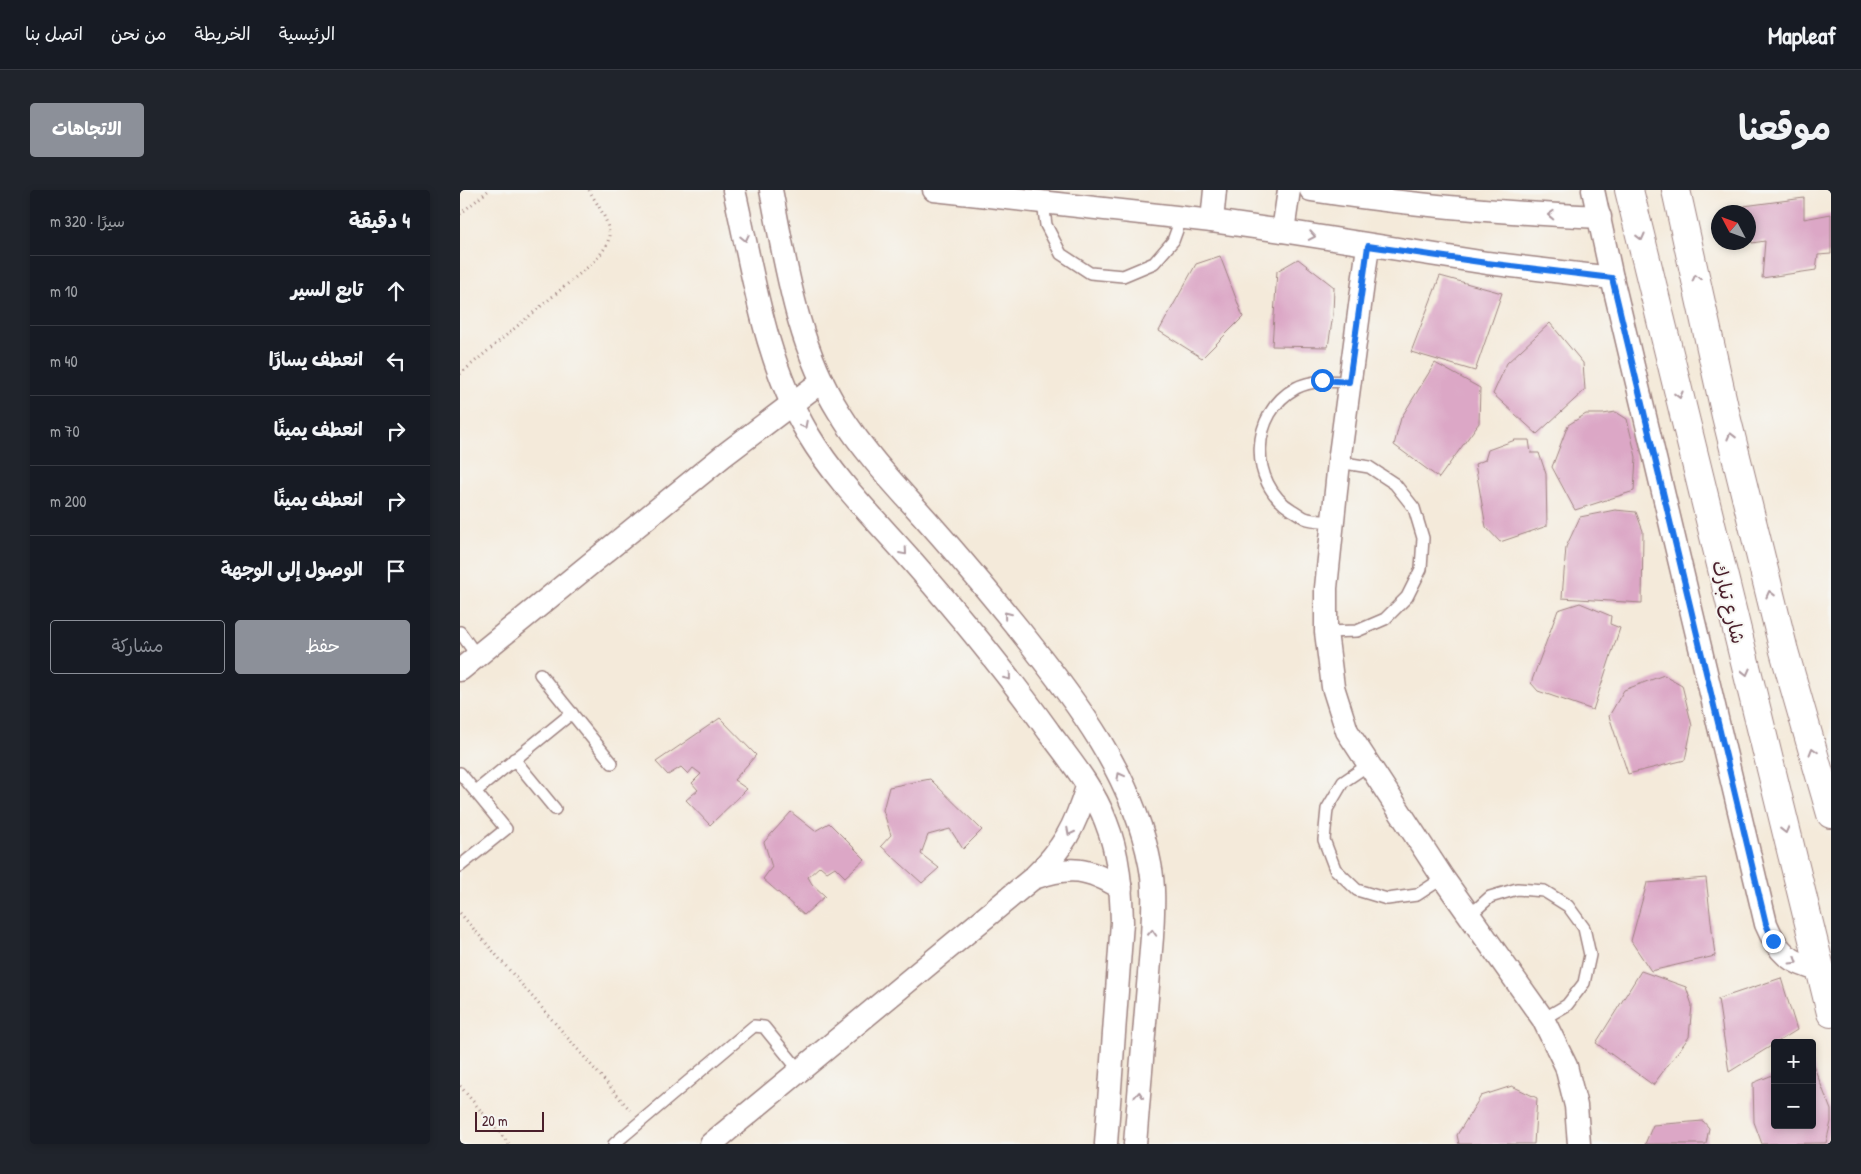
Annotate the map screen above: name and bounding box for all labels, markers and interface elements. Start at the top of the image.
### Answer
text: Mapleaf [1768,19,1836,51]
text: اتصل بنا [25,21,83,46]
text: من نحن [111,21,167,46]
text: الخريطة [195,21,251,46]
text: الرئيسية [279,21,335,46]
button: الاتجاهات [30,103,144,157]
text: موقعنا [1738,104,1831,151]
north arrow [1711,205,1756,250]
text: 4 دقيقة [349,206,410,235]
text: سيرًا · 320 m [50,210,125,232]
one-way arrow [1547,210,1554,220]
one-way arrow [1308,230,1316,240]
one-way arrow [739,233,750,242]
one-way arrow [1635,233,1646,242]
one-way arrow [1691,273,1702,282]
text: تابع السير [291,276,363,302]
icon: ahead [382,277,410,305]
text: 10 m [50,280,78,302]
text: انعطف يسارًا [269,346,363,372]
icon: left [382,347,410,375]
text: 40 m [50,350,78,372]
route start [1311,369,1334,392]
one-way arrow [1673,391,1684,400]
text: انعطف يمينًا [274,416,363,442]
icon: right [382,417,410,445]
text: 70 m [50,420,80,442]
one-way arrow [798,420,808,429]
one-way arrow [1726,432,1737,441]
text: انعطف يمينًا [274,486,363,512]
icon: right [382,487,410,515]
text: 200 m [50,490,86,512]
one-way arrow [899,547,908,556]
text: الوصول إلى الوجهة [221,556,363,582]
icon: arrive [382,557,410,585]
street label: شارع تبارك [1705,558,1752,647]
one-way arrow [1765,590,1776,599]
one-way arrow [1004,612,1012,621]
button: مشاركة [50,620,225,674]
button: حفظ [235,620,410,674]
one-way arrow [1740,668,1751,677]
one-way arrow [1003,671,1011,680]
one-way arrow [1808,747,1818,755]
one-way arrow [1116,773,1126,782]
one-way arrow [1779,826,1790,835]
one-way arrow [1066,827,1076,836]
one-way arrow [1146,929,1157,937]
route end [1762,930,1785,953]
one-way arrow [1788,954,1797,964]
map controls [1771,1039,1816,1129]
button: + [1771,1039,1816,1084]
button: − [1771,1084,1816,1129]
one-way arrow [1133,1091,1144,1099]
scale bar [475,1109,544,1132]
text: 20 m [482,1111,508,1130]

